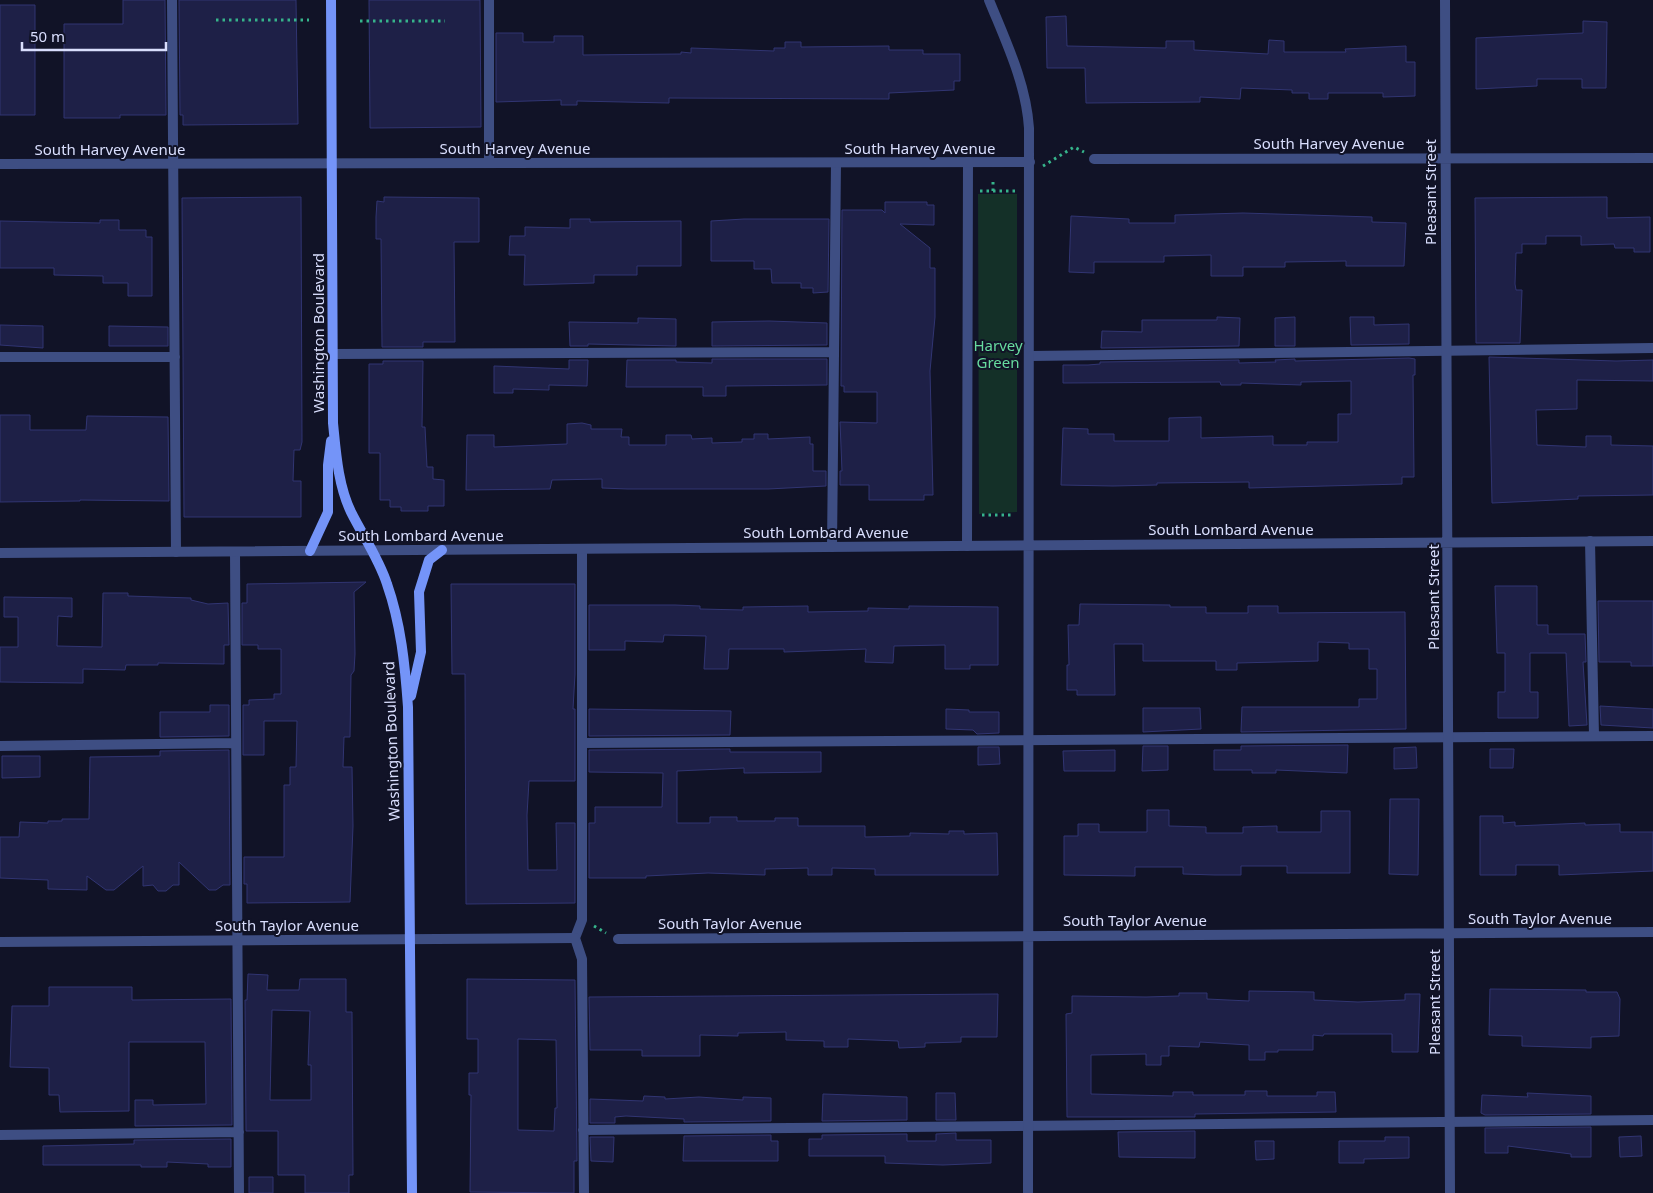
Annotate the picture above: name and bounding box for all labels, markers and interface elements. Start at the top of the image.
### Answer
scale bar [22,20,166,52]
text: 50 m [30,26,65,46]
street label: South Harvey Avenue [1254,133,1404,153]
street label: South Harvey Avenue [440,138,590,158]
street label: South Harvey Avenue [845,138,995,158]
street label: Pleasant Street [1420,138,1440,245]
street label: South Harvey Avenue [35,139,185,159]
street label: Washington Boulevard [308,253,328,413]
park label: Harvey Green [973,335,1023,372]
street label: South Lombard Avenue [1148,519,1314,539]
street label: South Lombard Avenue [743,522,909,542]
street label: South Lombard Avenue [338,525,504,545]
street label: Pleasant Street [1423,543,1443,650]
street label: Washington Boulevard [378,661,404,821]
street label: South Taylor Avenue [1468,908,1612,928]
street label: South Taylor Avenue [1063,910,1207,930]
street label: South Taylor Avenue [658,913,802,933]
street label: South Taylor Avenue [215,915,359,935]
street label: Pleasant Street [1424,948,1444,1055]

